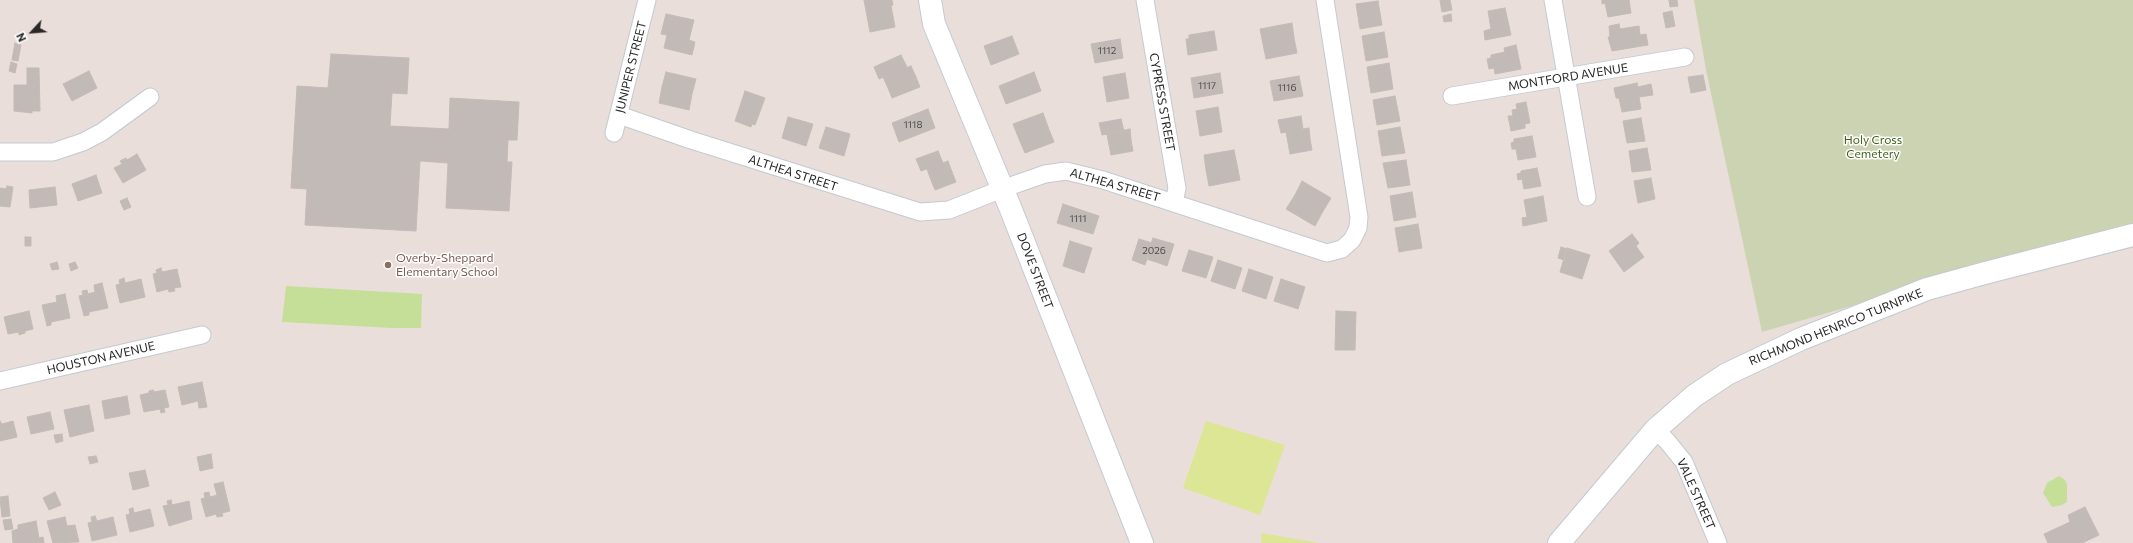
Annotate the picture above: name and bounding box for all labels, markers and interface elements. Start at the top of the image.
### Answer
north arrow [12,12,52,52]
street label: JUNIPER STREET [613,20,649,114]
text: N [13,31,28,44]
house number: 1112 [1098,45,1116,57]
street label: CYPRESS STREET [1146,52,1178,152]
street label: MONTFORD AVENUE [1507,60,1629,94]
house number: 1117 [1198,80,1216,92]
house number: 1116 [1278,82,1296,94]
house number: 1118 [904,119,922,131]
park label: Holy Cross Cemetery [1844,133,1902,161]
street label: ALTHEA STREET [747,152,839,194]
street label: ALTHEA STREET [1068,165,1162,205]
house number: 1111 [1069,213,1087,225]
street label: DOVE STREET [1014,231,1056,311]
house number: 2026 [1142,245,1166,257]
place label: Overby-Sheppard Elementary School [396,251,498,279]
marker: Overby-Sheppard Elementary School [383,260,393,270]
street label: RICHMOND HENRICO TURNPIKE [1747,285,1925,369]
street label: HOUSTON AVENUE [45,339,157,377]
street label: VALE STREET [1674,456,1718,532]

